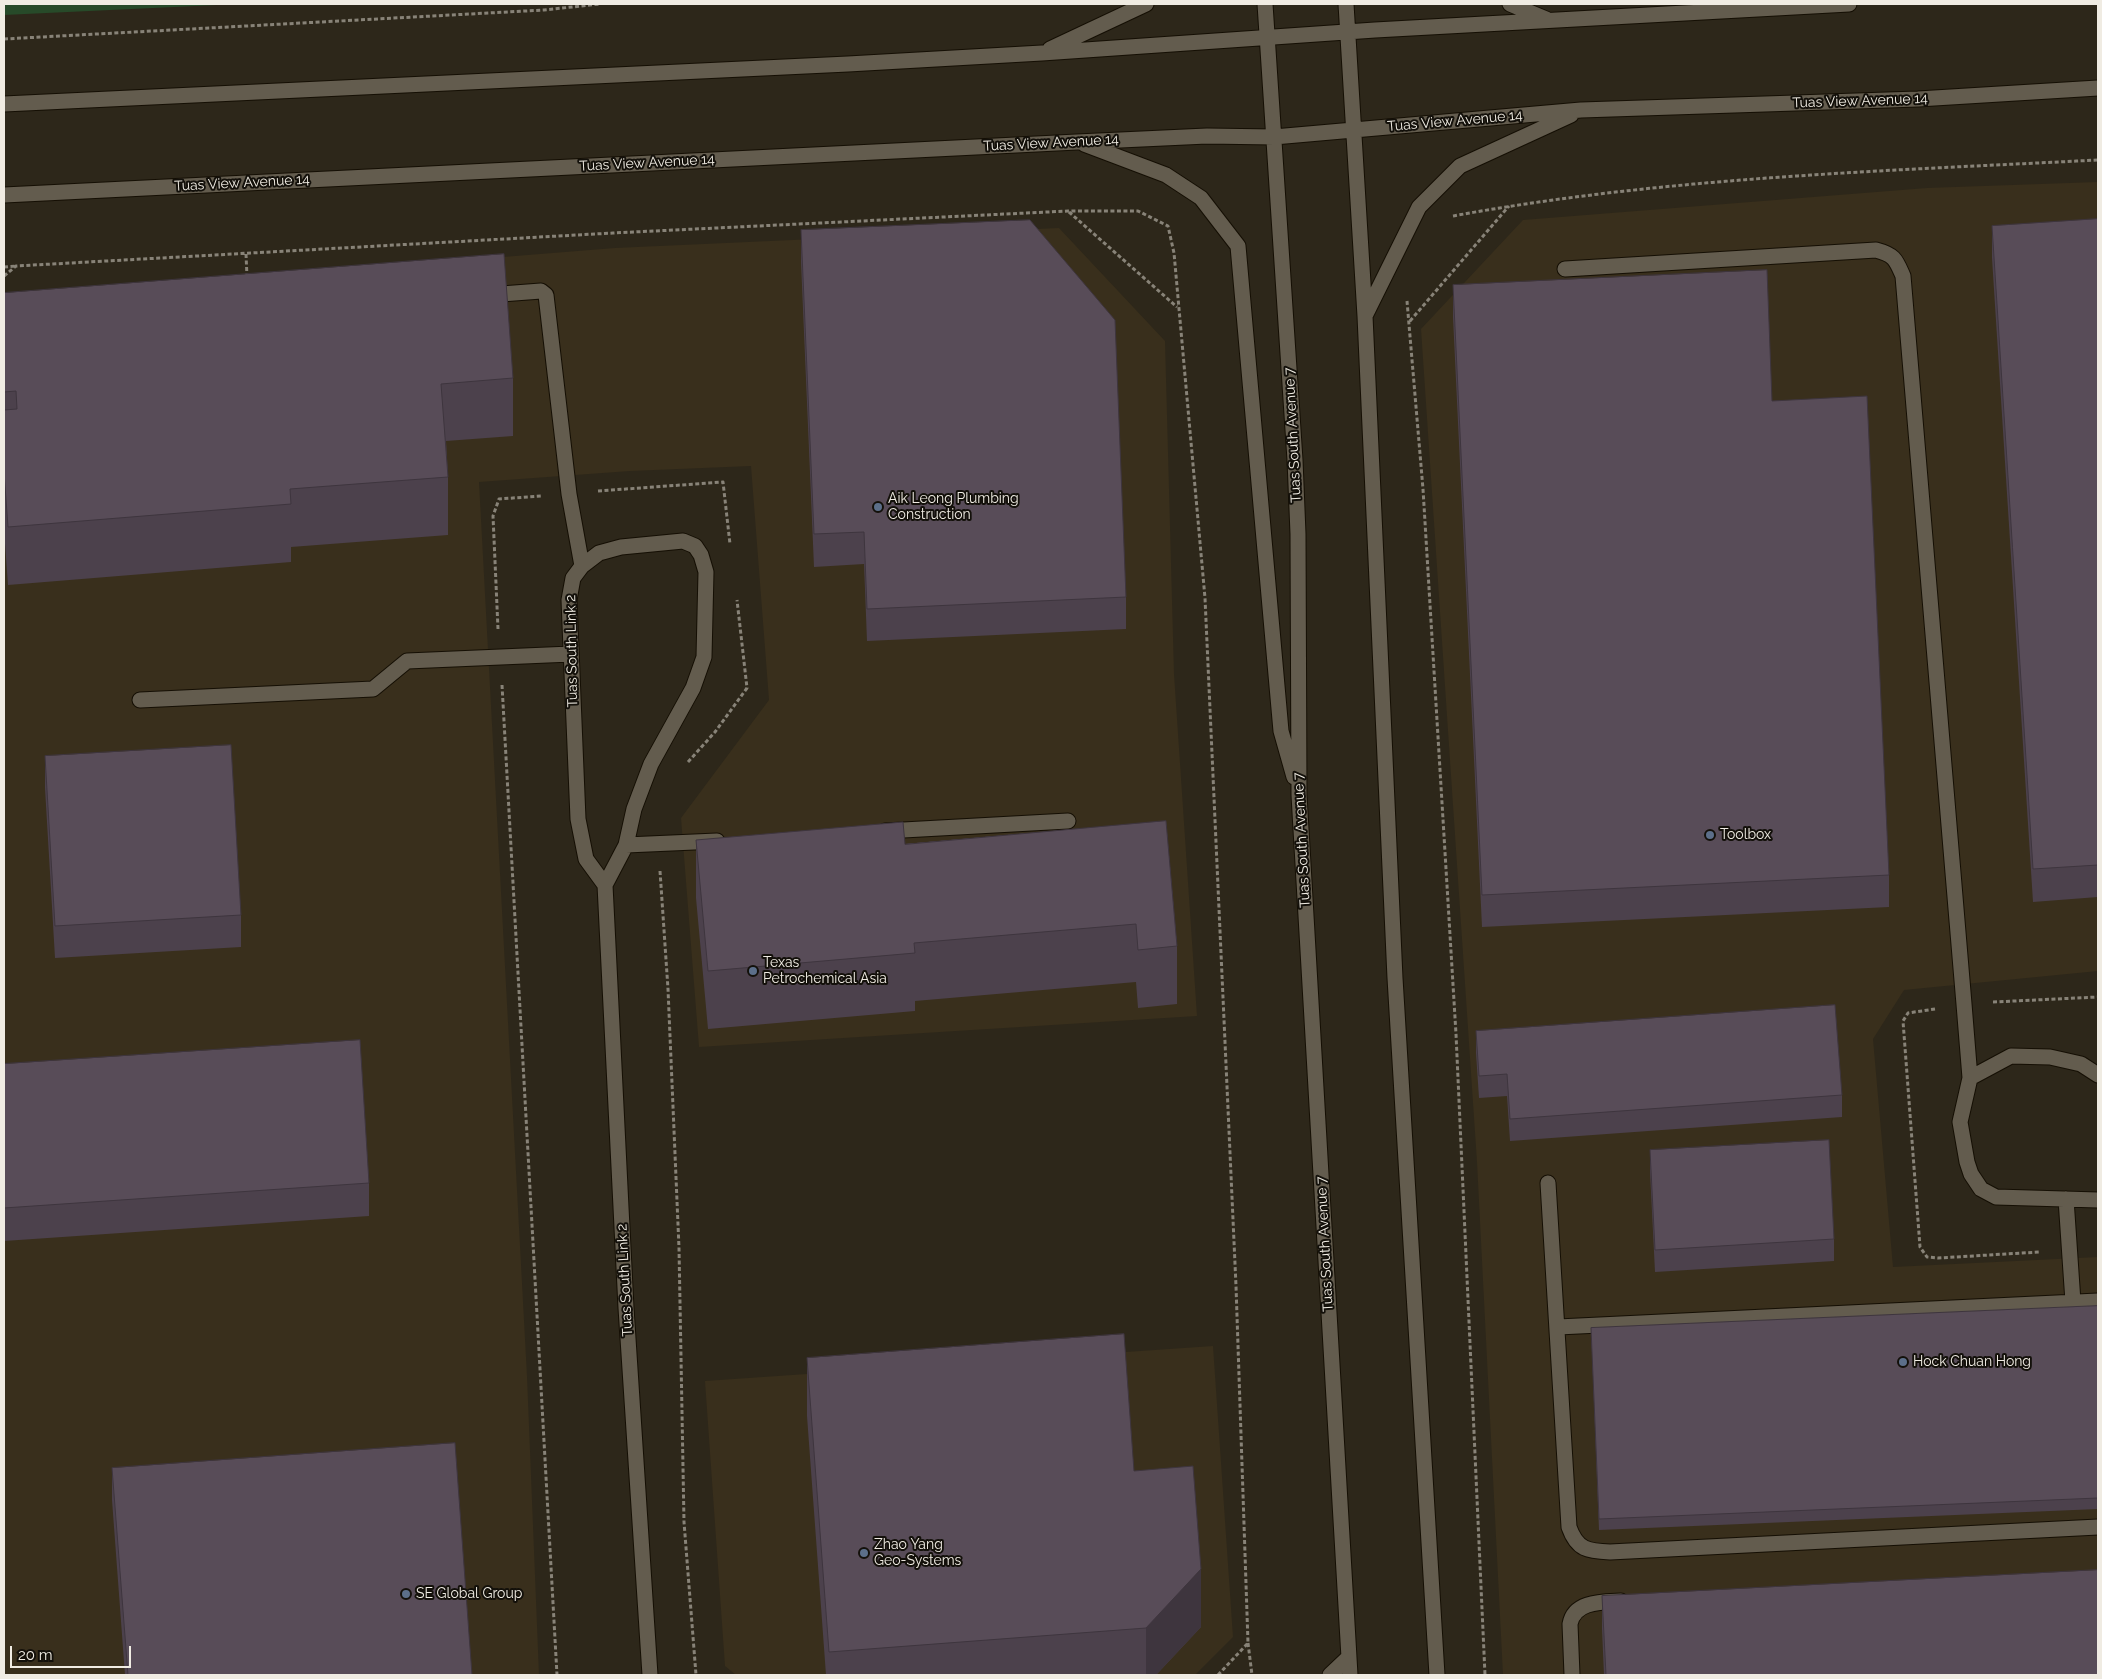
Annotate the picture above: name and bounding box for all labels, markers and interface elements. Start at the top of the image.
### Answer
street label: Tuas View Avenue 14 [1792,90,1928,112]
street label: Tuas View Avenue 14 [1387,107,1523,135]
street label: Tuas View Avenue 14 [983,131,1119,155]
street label: Tuas View Avenue 14 [579,151,715,175]
street label: Tuas View Avenue 14 [174,171,310,195]
street label: Tuas South Avenue 7 [1281,367,1305,503]
place label: Aik Leong Plumbing Construction [888,491,1019,524]
marker: Aik Leong Plumbing Construction [872,501,884,513]
street label: Tuas South Link 2 [563,594,581,708]
street label: Tuas South Avenue 7 [1290,772,1314,908]
place label: Toolbox [1720,827,1771,843]
marker: Toolbox [1704,829,1716,841]
place label: Texas Petrochemical Asia [763,955,887,988]
marker: Texas Petrochemical Asia [747,965,759,977]
street label: Tuas South Avenue 7 [1313,1176,1337,1312]
street label: Tuas South Link 2 [614,1223,636,1337]
place label: Hock Chuan Hong [1913,1354,2031,1370]
marker: Hock Chuan Hong [1897,1356,1909,1368]
place label: Zhao Yang Geo-Systems [874,1537,961,1570]
marker: Zhao Yang Geo-Systems [858,1547,870,1559]
place label: SE Global Group [416,1586,522,1602]
marker: SE Global Group [400,1588,412,1600]
scale bar [12,1636,134,1668]
text: 20 m [18,1646,53,1664]

